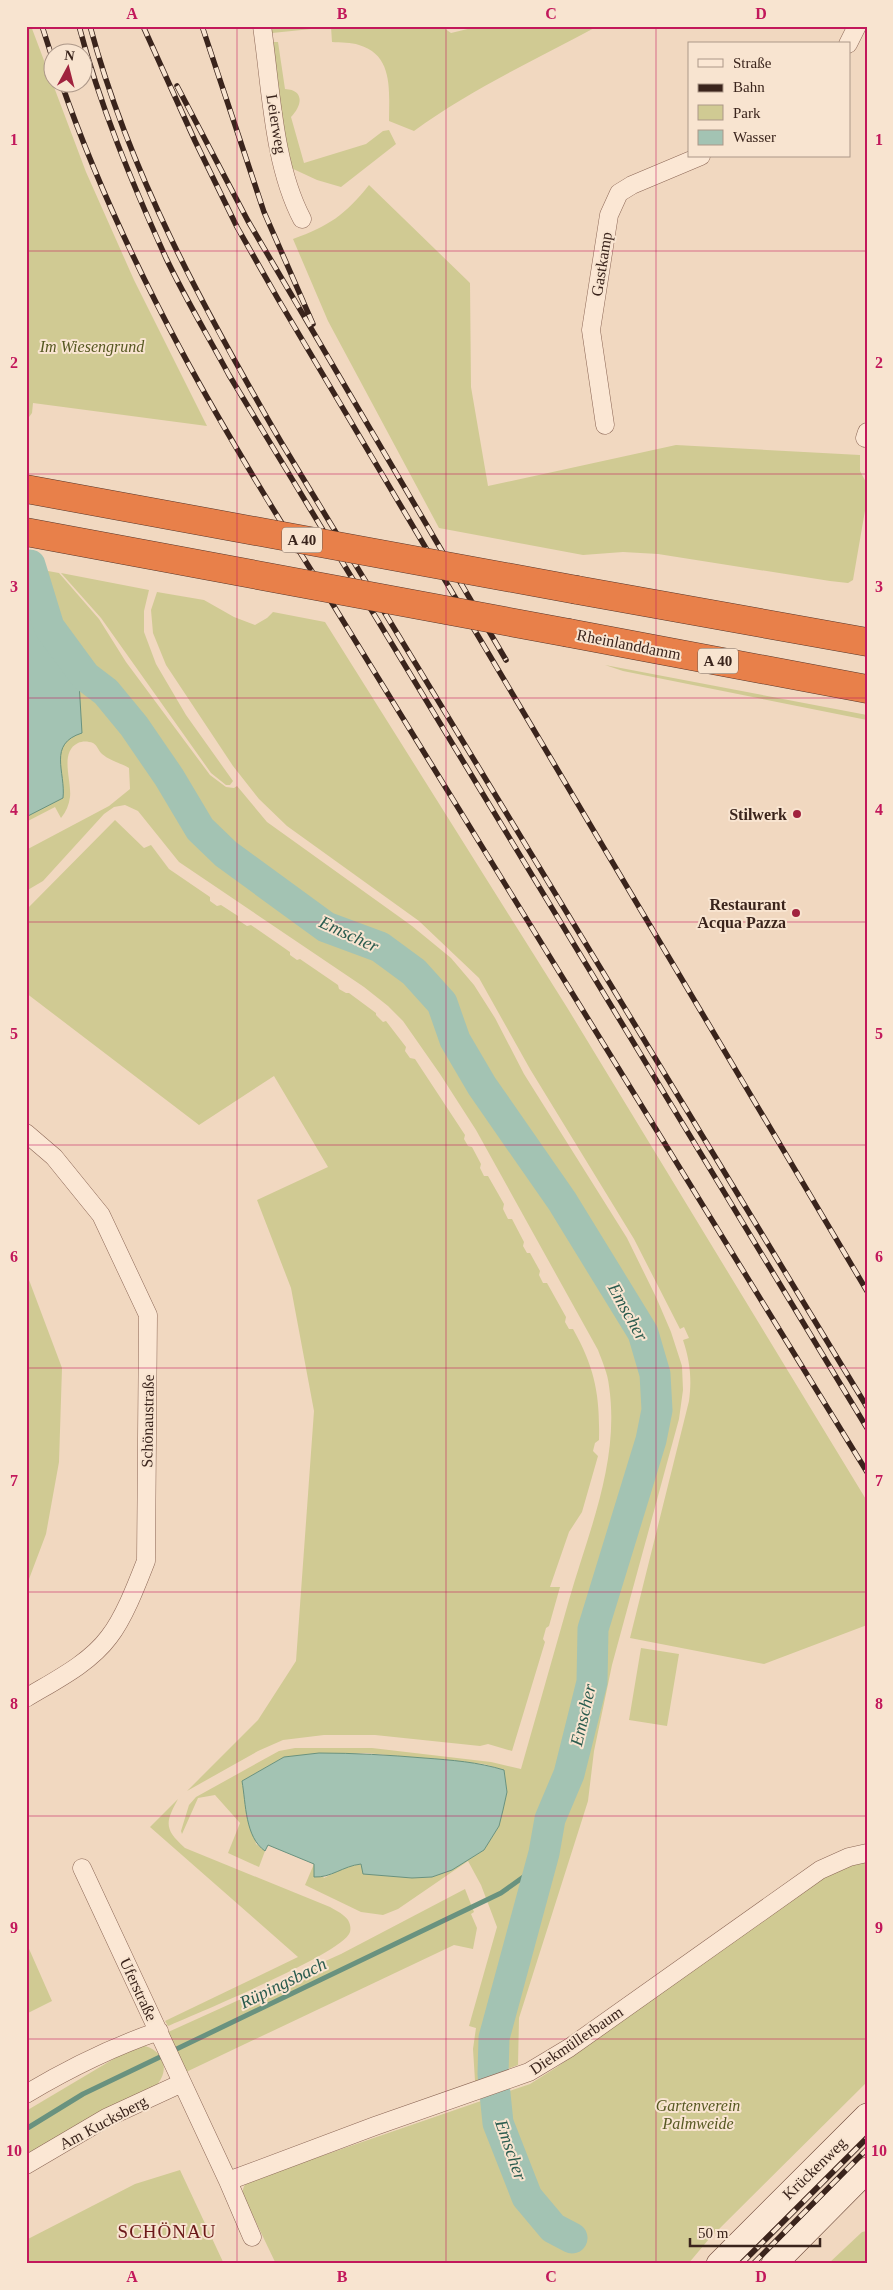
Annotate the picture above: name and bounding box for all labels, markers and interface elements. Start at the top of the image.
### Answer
text: A [126,5,138,22]
text: B [337,5,348,22]
text: C [545,5,557,22]
text: D [755,5,767,22]
north arrow [42,42,92,92]
legend [688,42,850,158]
text: N [64,48,75,64]
text: Straße [733,55,772,71]
text: Bahn [733,79,765,95]
street label: Leierweg [262,93,290,155]
text: Park [733,105,761,121]
text: Wasser [733,129,776,145]
text: 1 [10,131,18,148]
text: 1 [875,131,883,148]
street label: Gastkamp [588,231,616,298]
park label: Im Wiesengrund [39,338,145,356]
text: 2 [10,354,18,371]
text: 2 [875,354,883,371]
road number: A 40 [282,528,322,552]
text: 3 [10,578,18,595]
text: 3 [875,578,883,595]
street label: Rheinlanddamm [575,626,683,663]
road number: A 40 [698,648,738,674]
text: 4 [10,801,18,818]
text: 4 [875,801,883,818]
place label: Stilwerk [729,806,787,823]
marker: Stilwerk [791,808,803,820]
place label: Restaurant Acqua Pazza [698,896,787,932]
marker: Restaurant Acqua Pazza [790,907,802,919]
water label: Emscher [315,911,383,957]
text: 5 [10,1025,18,1042]
text: 5 [875,1025,883,1042]
text: 6 [10,1248,18,1265]
text: 6 [875,1248,883,1265]
water label: Emscher [604,1279,652,1345]
street label: Schönaustraße [138,1374,157,1468]
text: 7 [10,1472,18,1489]
text: 7 [875,1472,883,1489]
water label: Emscher [566,1681,600,1749]
text: 8 [10,1695,18,1712]
text: 8 [875,1695,883,1712]
text: 9 [10,1919,18,1936]
text: 9 [875,1919,883,1936]
water label: Rüpingsbach [235,1953,330,2013]
street label: Uferstraße [117,1955,161,2023]
street label: Diekmüllerbaum [527,2003,626,2078]
street label: Am Kucksberg [56,2092,151,2154]
park label: Gartenverein Palmweide [656,2097,740,2132]
water label: Emscher [491,2116,531,2184]
street label: Krückenweg [779,2134,850,2204]
text: 10 [6,2142,22,2159]
text: 10 [871,2142,887,2159]
scale bar [690,2215,820,2247]
district label: SCHÖNAU [118,2221,216,2242]
text: 50 m [698,2225,729,2241]
text: A [126,2268,138,2285]
text: B [337,2268,348,2285]
text: C [545,2268,557,2285]
text: D [755,2268,767,2285]

